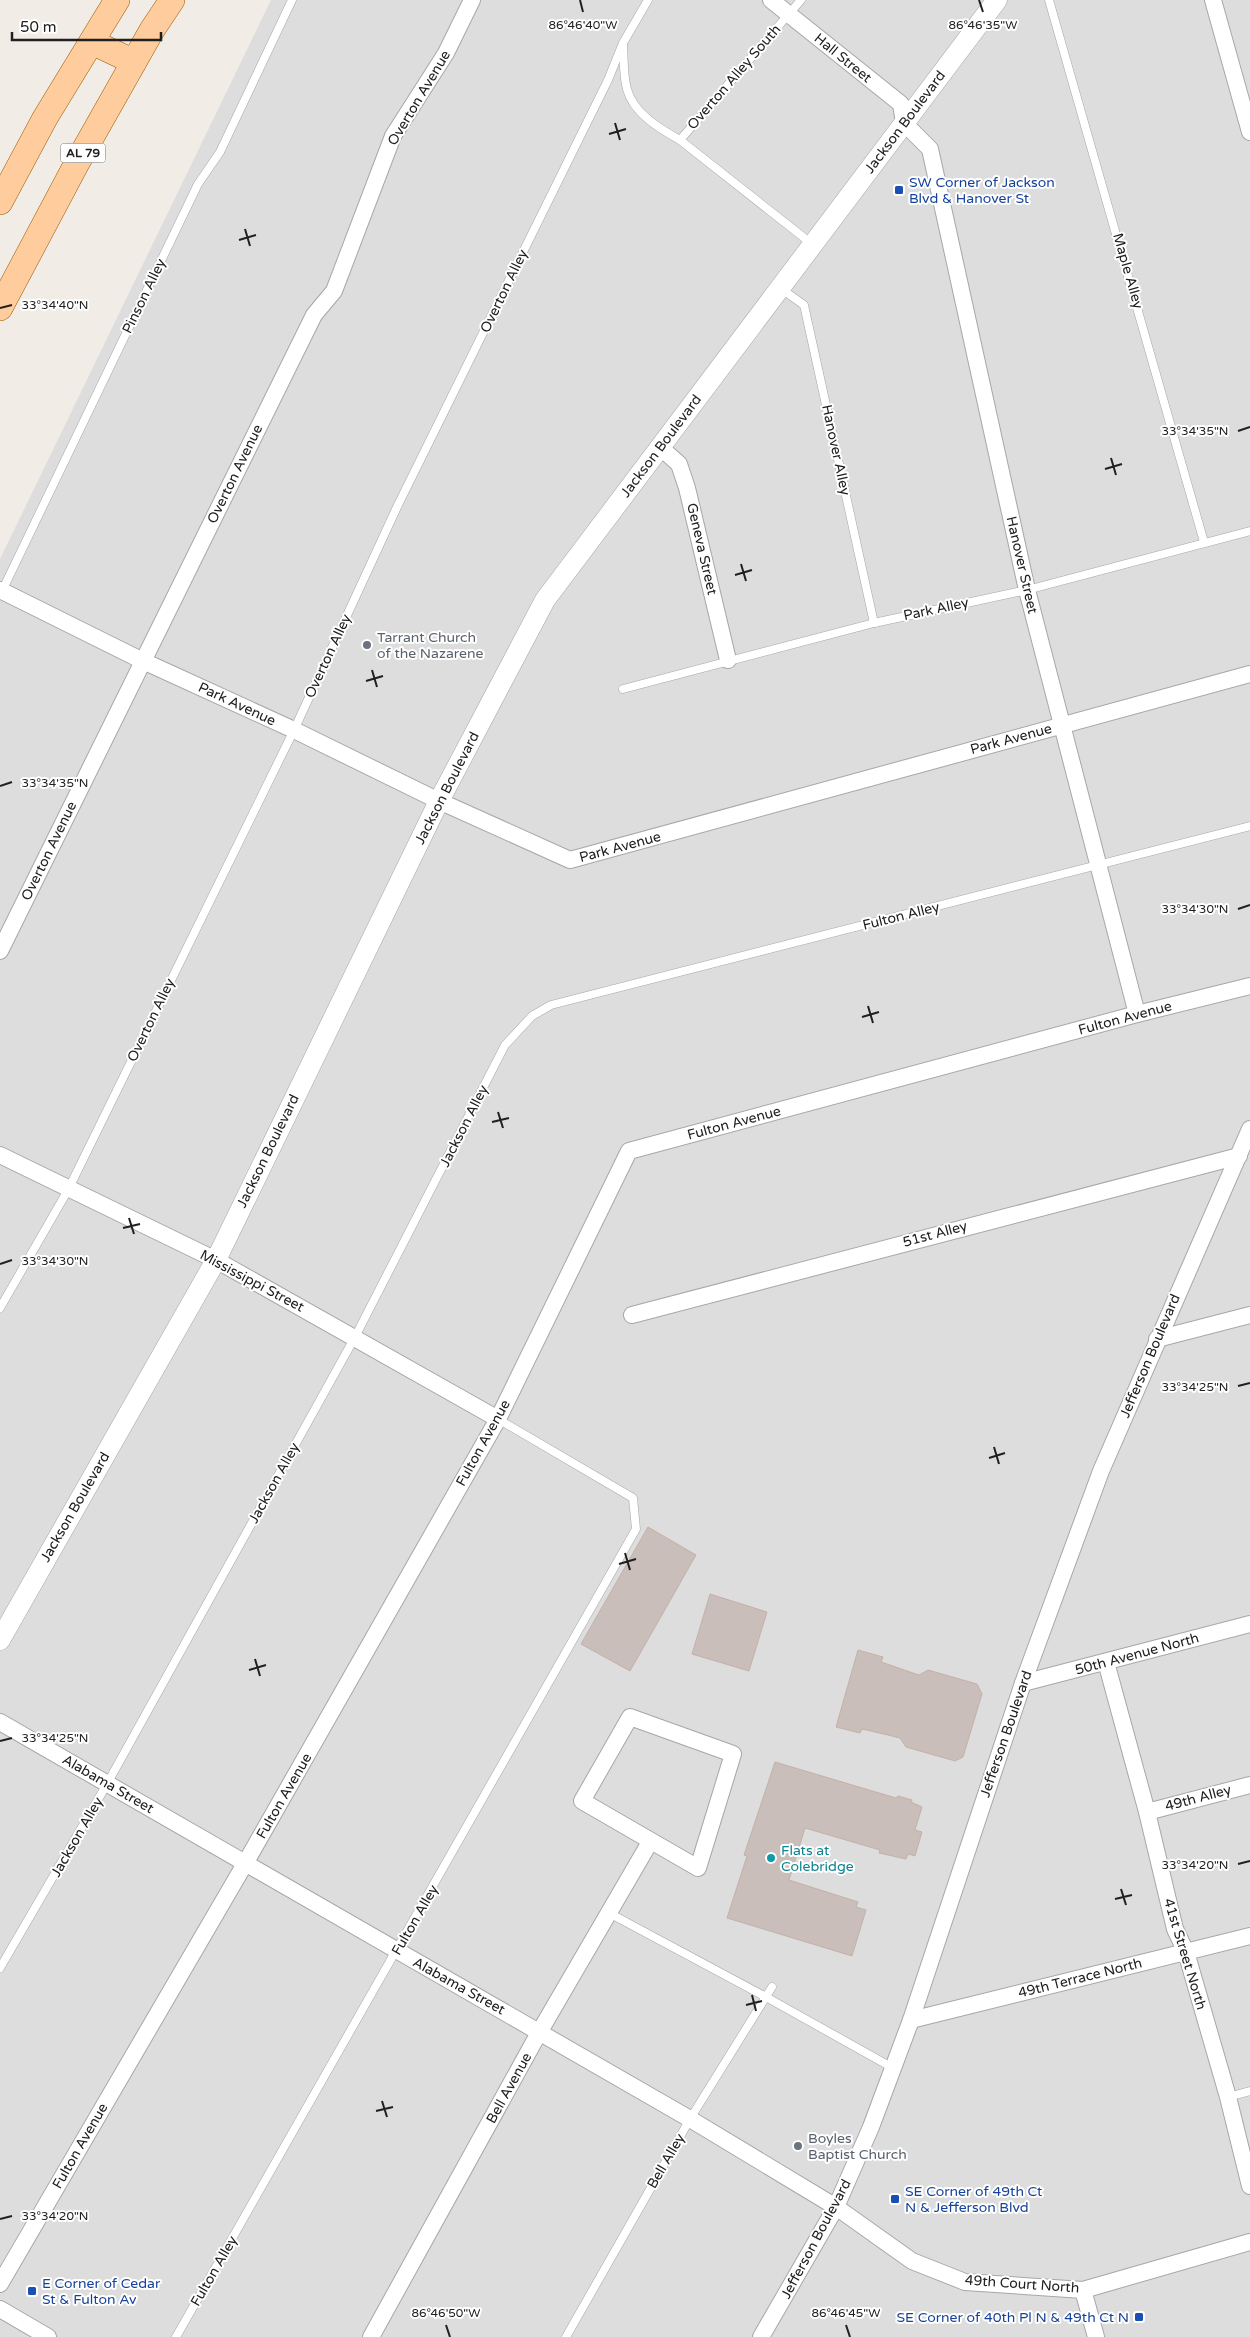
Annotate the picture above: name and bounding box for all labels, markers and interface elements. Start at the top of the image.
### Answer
scale bar [12,10,161,42]
text: 50 m [20,18,57,36]
text: 86°46'40"W [549,18,617,32]
text: 86°46'35"W [949,18,1017,32]
street label: Overton Alley South [684,21,784,133]
street label: Hall Street [811,30,876,87]
street label: Overton Avenue [384,47,454,149]
street label: Jackson Boulevard [861,67,949,177]
road number: AL 79 [61,144,106,162]
place label: SW Corner of Jackson Blvd & Hanover St [909,174,1055,207]
marker: SW Corner of Jackson Blvd & Hanover St [893,184,905,196]
street label: Maple Alley [1109,231,1147,311]
street label: Overton Alley [476,246,532,335]
street label: Pinson Alley [119,255,170,336]
text: 33°34'40"N [22,298,89,312]
street label: Jackson Boulevard [617,391,705,501]
street label: Hanover Alley [818,403,854,497]
street label: Overton Avenue [204,422,266,526]
text: 33°34'35"N [1162,424,1229,438]
street label: Geneva Street [683,501,721,597]
street label: Hanover Street [1003,515,1042,616]
street label: Park Alley [902,594,971,624]
street label: Overton Alley [301,611,355,701]
place label: Tarrant Church of the Nazarene [377,629,483,662]
marker: Tarrant Church of the Nazarene [361,639,373,651]
street label: Park Avenue [195,679,279,729]
street label: Park Avenue [968,720,1054,758]
street label: Jackson Boulevard [411,729,483,847]
text: 33°34'35"N [22,776,89,790]
street label: Overton Avenue [18,799,80,903]
street label: Park Avenue [577,828,663,866]
street label: Fulton Alley [861,898,942,934]
text: 33°34'30"N [1162,902,1229,916]
street label: Overton Alley [123,975,179,1064]
street label: Fulton Avenue [1076,997,1174,1039]
street label: Jackson Alley [436,1082,492,1170]
street label: Jackson Boulevard [233,1092,303,1210]
street label: Fulton Avenue [685,1102,783,1144]
street label: 51st Alley [901,1217,970,1251]
street label: Mississippi Street [197,1246,308,1316]
text: 33°34'30"N [22,1254,89,1268]
street label: Jefferson Boulevard [1116,1292,1184,1420]
text: 33°34'25"N [1162,1380,1229,1394]
street label: Fulton Avenue [452,1397,514,1489]
street label: Jackson Alley [245,1439,303,1526]
street label: Jackson Boulevard [37,1449,113,1565]
street label: 50th Avenue North [1073,1629,1201,1679]
street label: Jefferson Boulevard [976,1668,1036,1800]
text: 33°34'25"N [22,1731,89,1745]
street label: Fulton Avenue [253,1750,315,1842]
street label: Alabama Street [59,1751,157,1817]
street label: 49th Alley [1163,1781,1233,1815]
street label: Jackson Alley [47,1794,107,1880]
place label: Flats at Colebridge [781,1842,854,1875]
marker: Flats at Colebridge [765,1852,777,1864]
text: 33°34'20"N [1162,1858,1229,1872]
street label: Fulton Alley [388,1881,442,1958]
street label: 41st Street North [1160,1896,1210,2012]
street label: Alabama Street [410,1954,509,2019]
street label: 49th Terrace North [1016,1954,1144,2002]
street label: Bell Avenue [483,2050,535,2126]
street label: Fulton Avenue [49,2100,111,2192]
street label: Bell Alley [643,2130,689,2192]
place label: Boyles Baptist Church [808,2130,907,2163]
marker: Boyles Baptist Church [792,2140,804,2152]
street label: Jefferson Boulevard [777,2176,855,2302]
place label: SE Corner of 49th Ct N & Jefferson Blvd [905,2183,1043,2216]
marker: SE Corner of 49th Ct N & Jefferson Blvd [889,2193,901,2205]
text: 33°34'20"N [22,2209,89,2223]
street label: Fulton Alley [187,2232,241,2309]
street label: 49th Court North [964,2272,1080,2296]
place label: E Corner of Cedar St & Fulton Av [42,2275,161,2308]
marker: E Corner of Cedar St & Fulton Av [26,2285,38,2297]
text: 86°46'50"W [412,2306,480,2320]
text: 86°46'45"W [812,2306,880,2320]
place label: SE Corner of 40th Pl N & 49th Ct N [896,2309,1129,2326]
marker: SE Corner of 40th Pl N & 49th Ct N [1133,2311,1145,2323]

